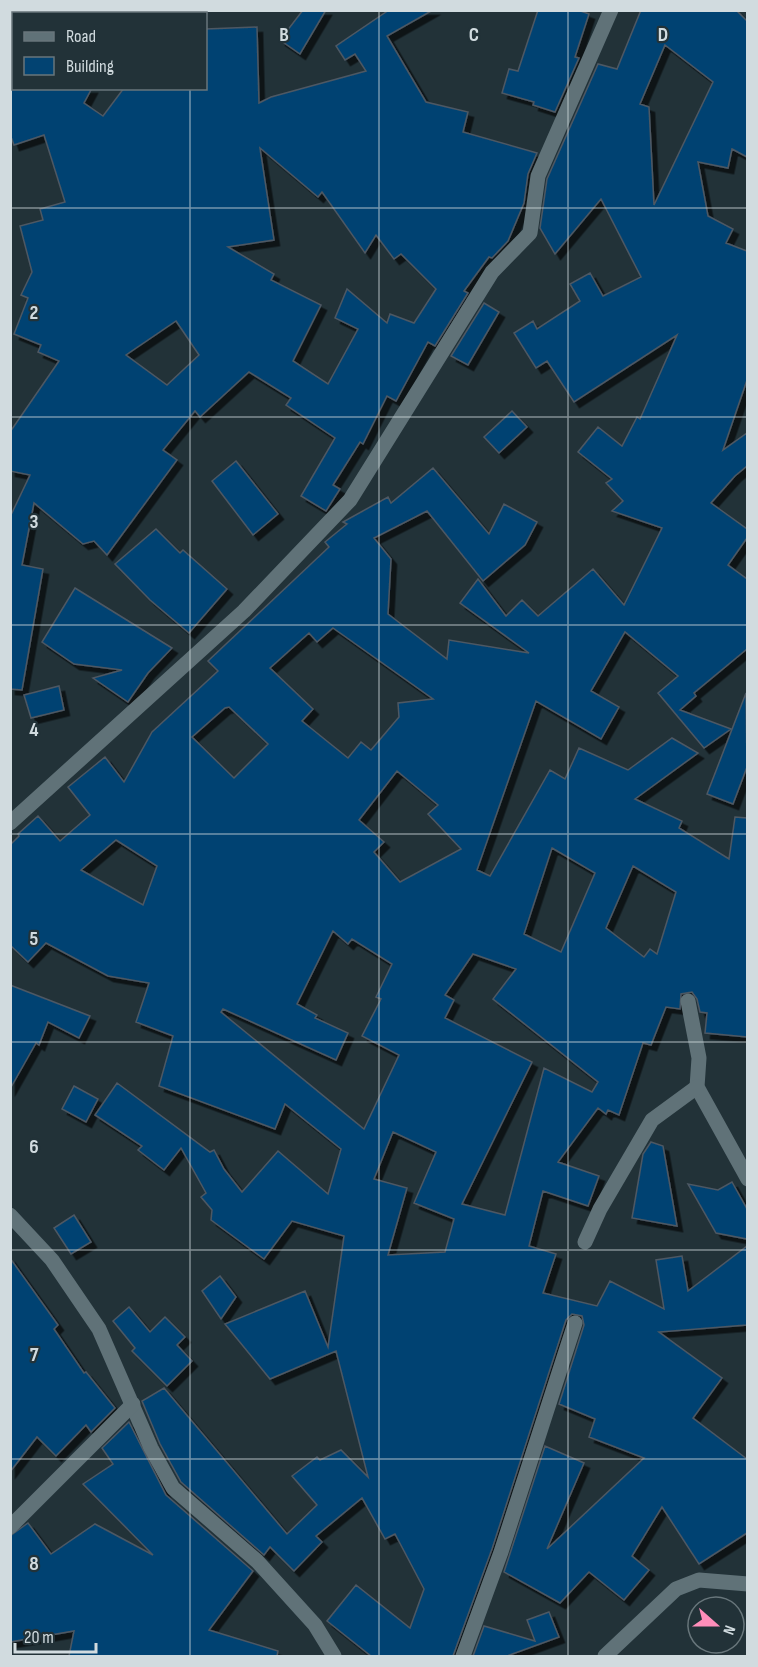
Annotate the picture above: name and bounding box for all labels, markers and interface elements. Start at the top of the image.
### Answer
legend [12,12,207,90]
text: B [279,23,289,47]
text: C [469,23,479,47]
text: D [658,23,668,47]
text: Road [66,26,96,47]
text: Building [66,56,114,77]
text: 2 [30,301,38,325]
text: 3 [30,510,39,534]
text: 4 [29,718,39,742]
text: 5 [30,927,39,951]
text: 6 [29,1135,39,1159]
text: 7 [30,1343,39,1367]
text: 8 [29,1552,39,1576]
north arrow [686,1595,746,1655]
scale bar [15,1616,96,1654]
text: N [718,1622,739,1637]
text: 20 m [24,1627,54,1648]

